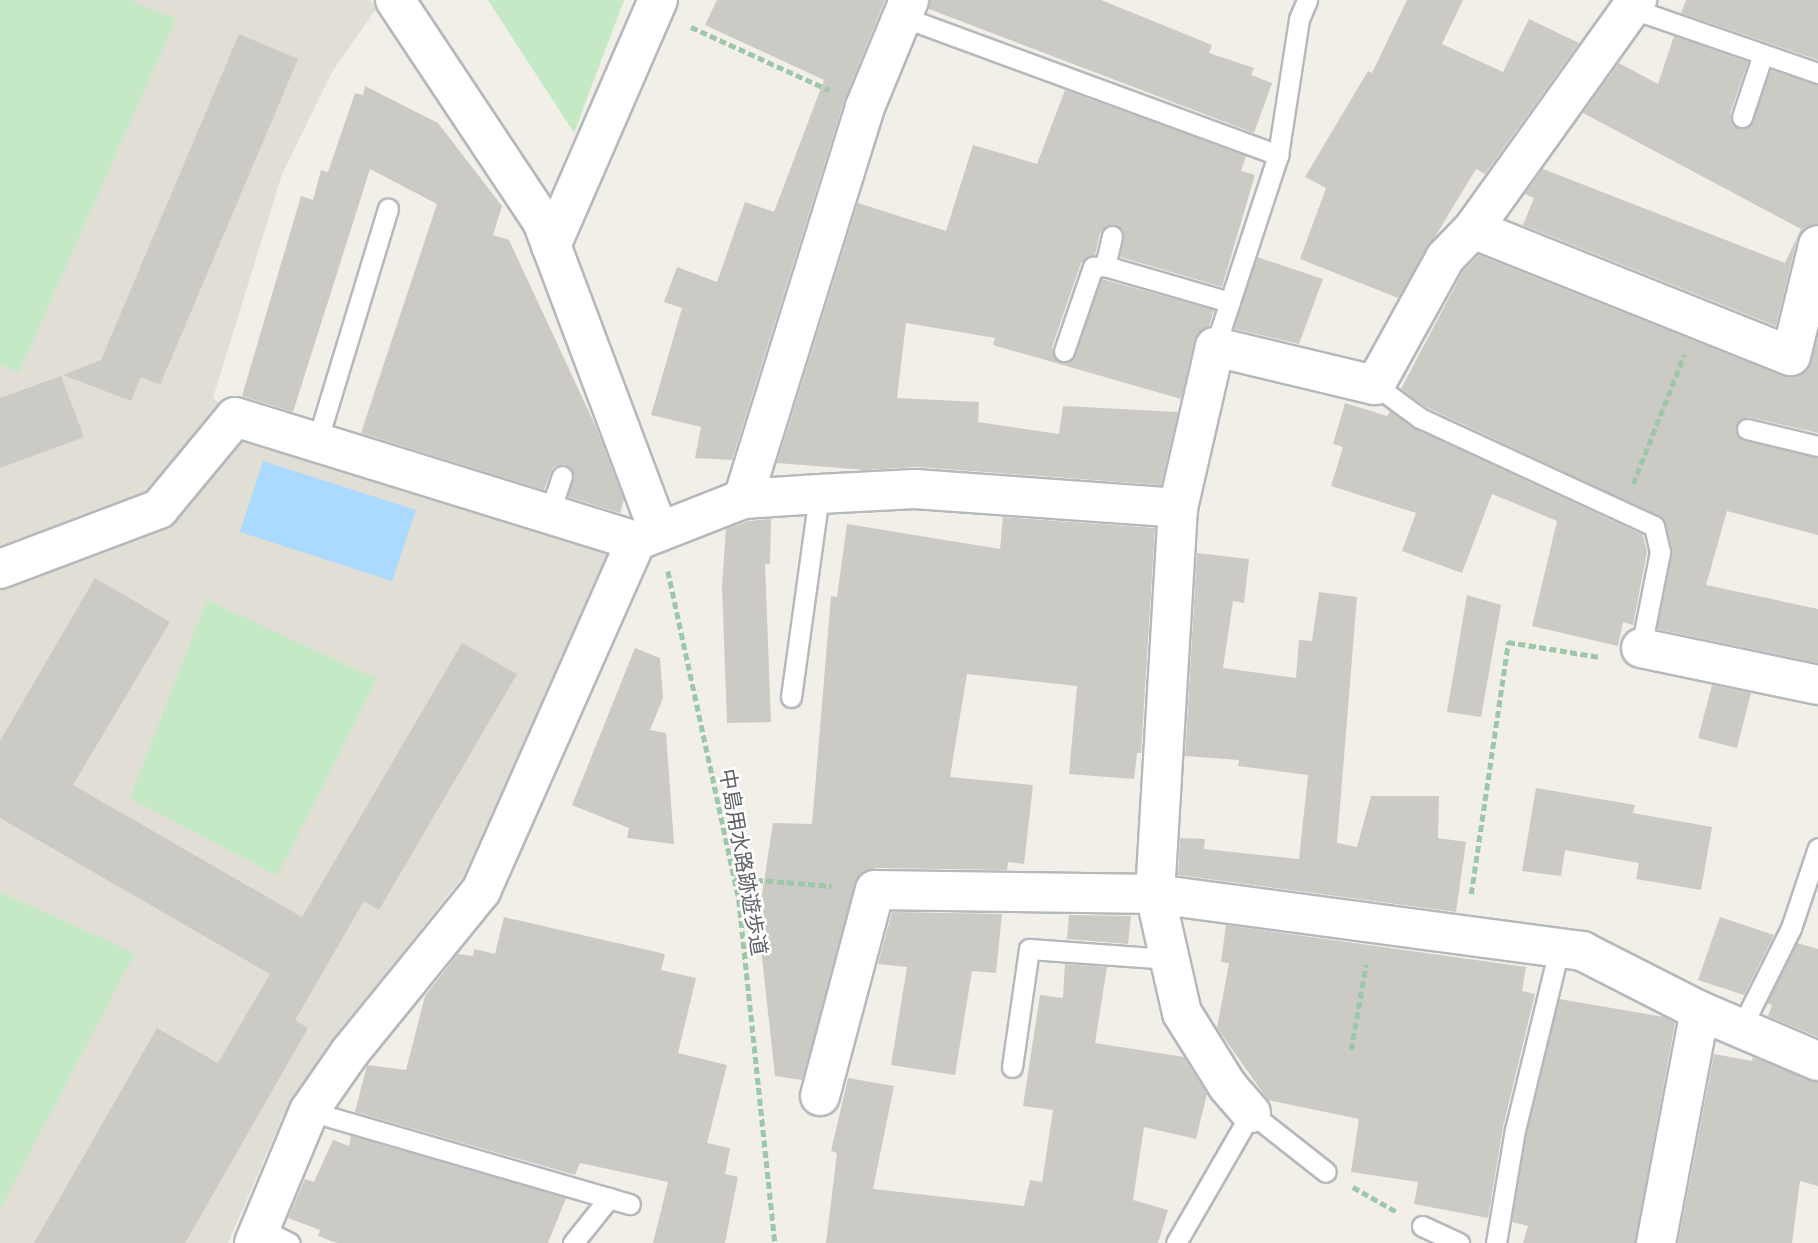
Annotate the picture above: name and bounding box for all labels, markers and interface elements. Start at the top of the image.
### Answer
street label: 中島用水路跡遊歩道 [715,767,773,957]

